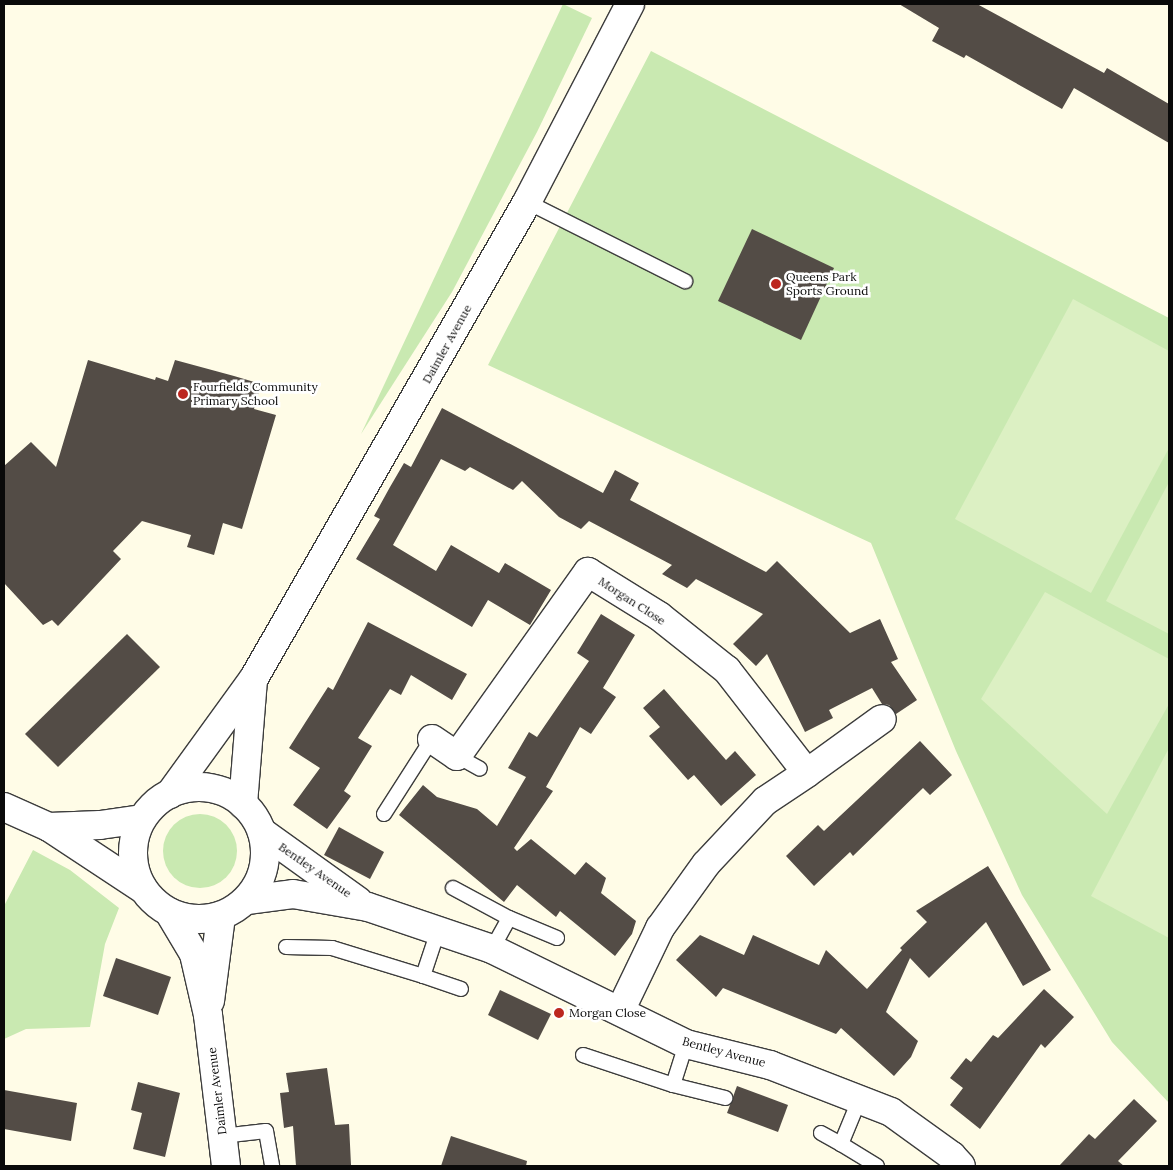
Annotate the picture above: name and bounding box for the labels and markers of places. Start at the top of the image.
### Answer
place label: Queens Park Sports Ground [786,270,868,298]
marker: Queens Park Sports Ground [770,278,782,290]
place label: Fourfields Community Primary School [193,380,318,408]
marker: Fourfields Community Primary School [177,388,189,400]
place label: Morgan Close [569,1006,646,1020]
marker: Morgan Close [553,1007,565,1019]

